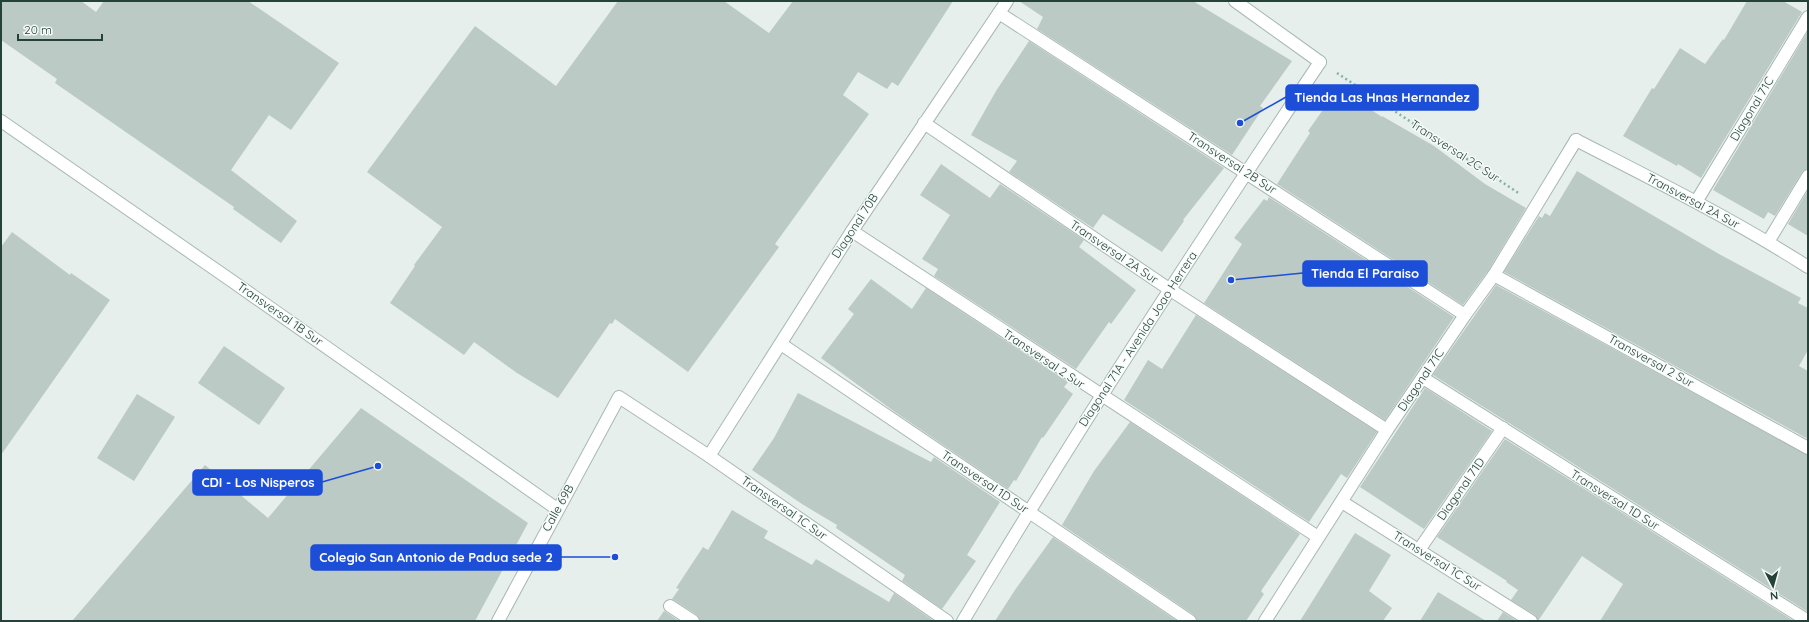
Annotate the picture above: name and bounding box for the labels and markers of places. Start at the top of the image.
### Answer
callout: Tienda Las Hnas Hernandez [1286,85,1478,110]
callout: Tienda El Paraiso [1303,261,1427,286]
callout: CDI - Los Nisperos [193,470,322,495]
callout: Colegio San Antonio de Padua sede 2 [311,545,561,570]

